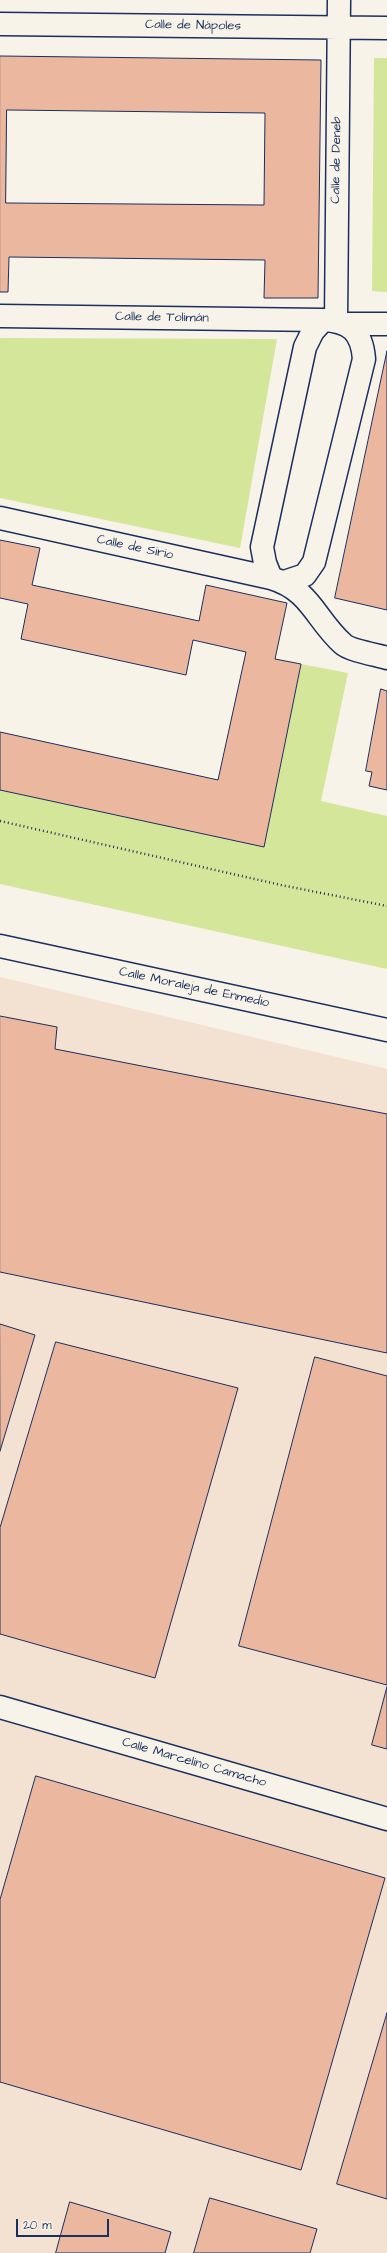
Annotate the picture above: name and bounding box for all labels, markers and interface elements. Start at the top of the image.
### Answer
street label: Calle de Nápoles [145,17,241,35]
street label: Calle de Deneb [328,116,346,204]
street label: Calle de Tolimán [115,309,209,327]
street label: Calle de Sirio [95,532,175,564]
street label: Calle Moraleja de Enmedio [117,964,271,1012]
street label: Calle Marcelino Camacho [120,1735,268,1791]
scale bar [18,2211,111,2237]
text: 20 m [23,2217,52,2234]

